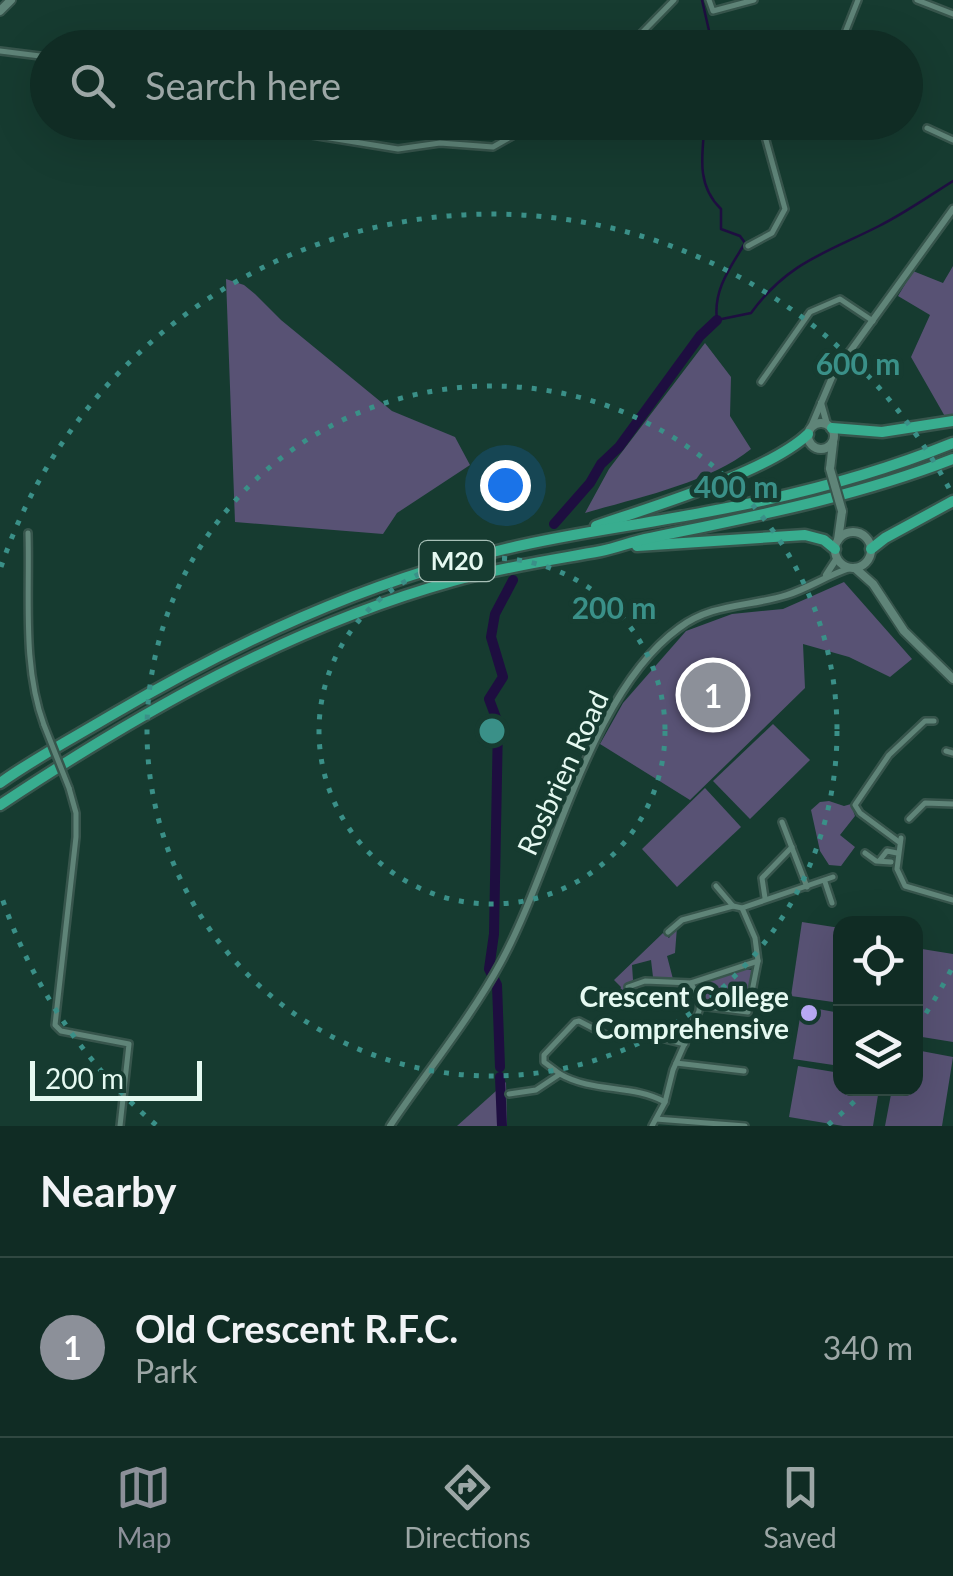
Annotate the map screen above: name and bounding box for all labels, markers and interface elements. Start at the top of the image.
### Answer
search box [30,30,923,140]
icon: search [65,58,120,113]
text: Search here [145,62,341,108]
text: 600 m [816,345,900,381]
your location [480,460,531,511]
text: 400 m [694,468,778,504]
road number: M20 [420,541,494,581]
text: 200 m [572,589,656,625]
pin: 1 [680,658,746,732]
street label: Rosbrien Road [509,685,615,860]
centre of rings [474,713,510,749]
map controls [833,916,923,1096]
button: locate [833,916,923,1006]
place label: Crescent College Comprehensive [580,979,789,1045]
marker: Crescent College Comprehensive [798,1002,820,1024]
button: layers [833,1006,923,1096]
scale bar [30,1056,202,1100]
text: 200 m [45,1061,124,1095]
text: Nearby [40,1166,177,1216]
text: Old Crescent R.F.C. [135,1305,458,1351]
text: 1 [63,1328,82,1367]
text: 340 m [823,1328,913,1367]
text: Park [135,1351,198,1390]
tab: Map [116,1460,172,1554]
tab: Directions [404,1460,531,1554]
tab: Saved [763,1460,837,1554]

